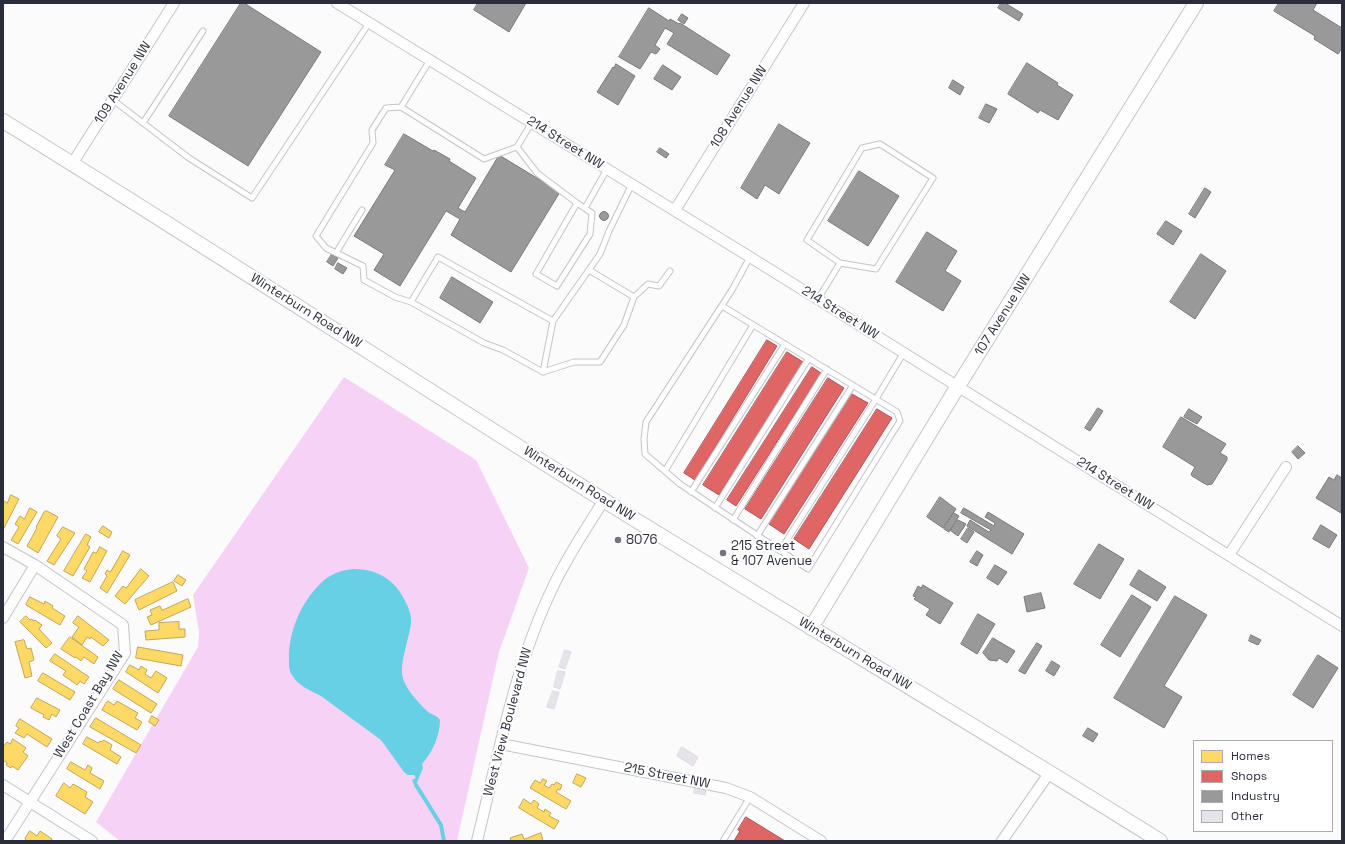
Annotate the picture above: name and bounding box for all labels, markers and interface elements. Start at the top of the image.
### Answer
street label: 109 Avenue NW [91,39,155,127]
street label: 108 Avenue NW [707,63,771,151]
street label: 214 Street NW [524,113,606,173]
street label: Winterburn Road NW [247,270,365,352]
street label: 107 Avenue NW [972,271,1034,359]
street label: 214 Street NW [799,283,881,343]
street label: Winterburn Road NW [520,443,638,525]
street label: 214 Street NW [1074,454,1156,514]
place label: 8076 [626,532,657,548]
marker: 8076 [613,535,623,545]
place label: 215 Street & 107 Avenue [731,538,812,569]
marker: 215 Street & 107 Avenue [718,548,728,558]
street label: Winterburn Road NW [796,614,914,694]
street label: West View Boulevard NW [481,646,535,798]
street label: West Coast Bay NW [51,649,127,761]
legend [1193,740,1333,832]
text: Homes [1231,748,1270,764]
street label: 215 Street NW [623,760,711,792]
text: Shops [1231,768,1267,784]
text: Industry [1231,788,1280,804]
text: Other [1231,808,1264,824]

